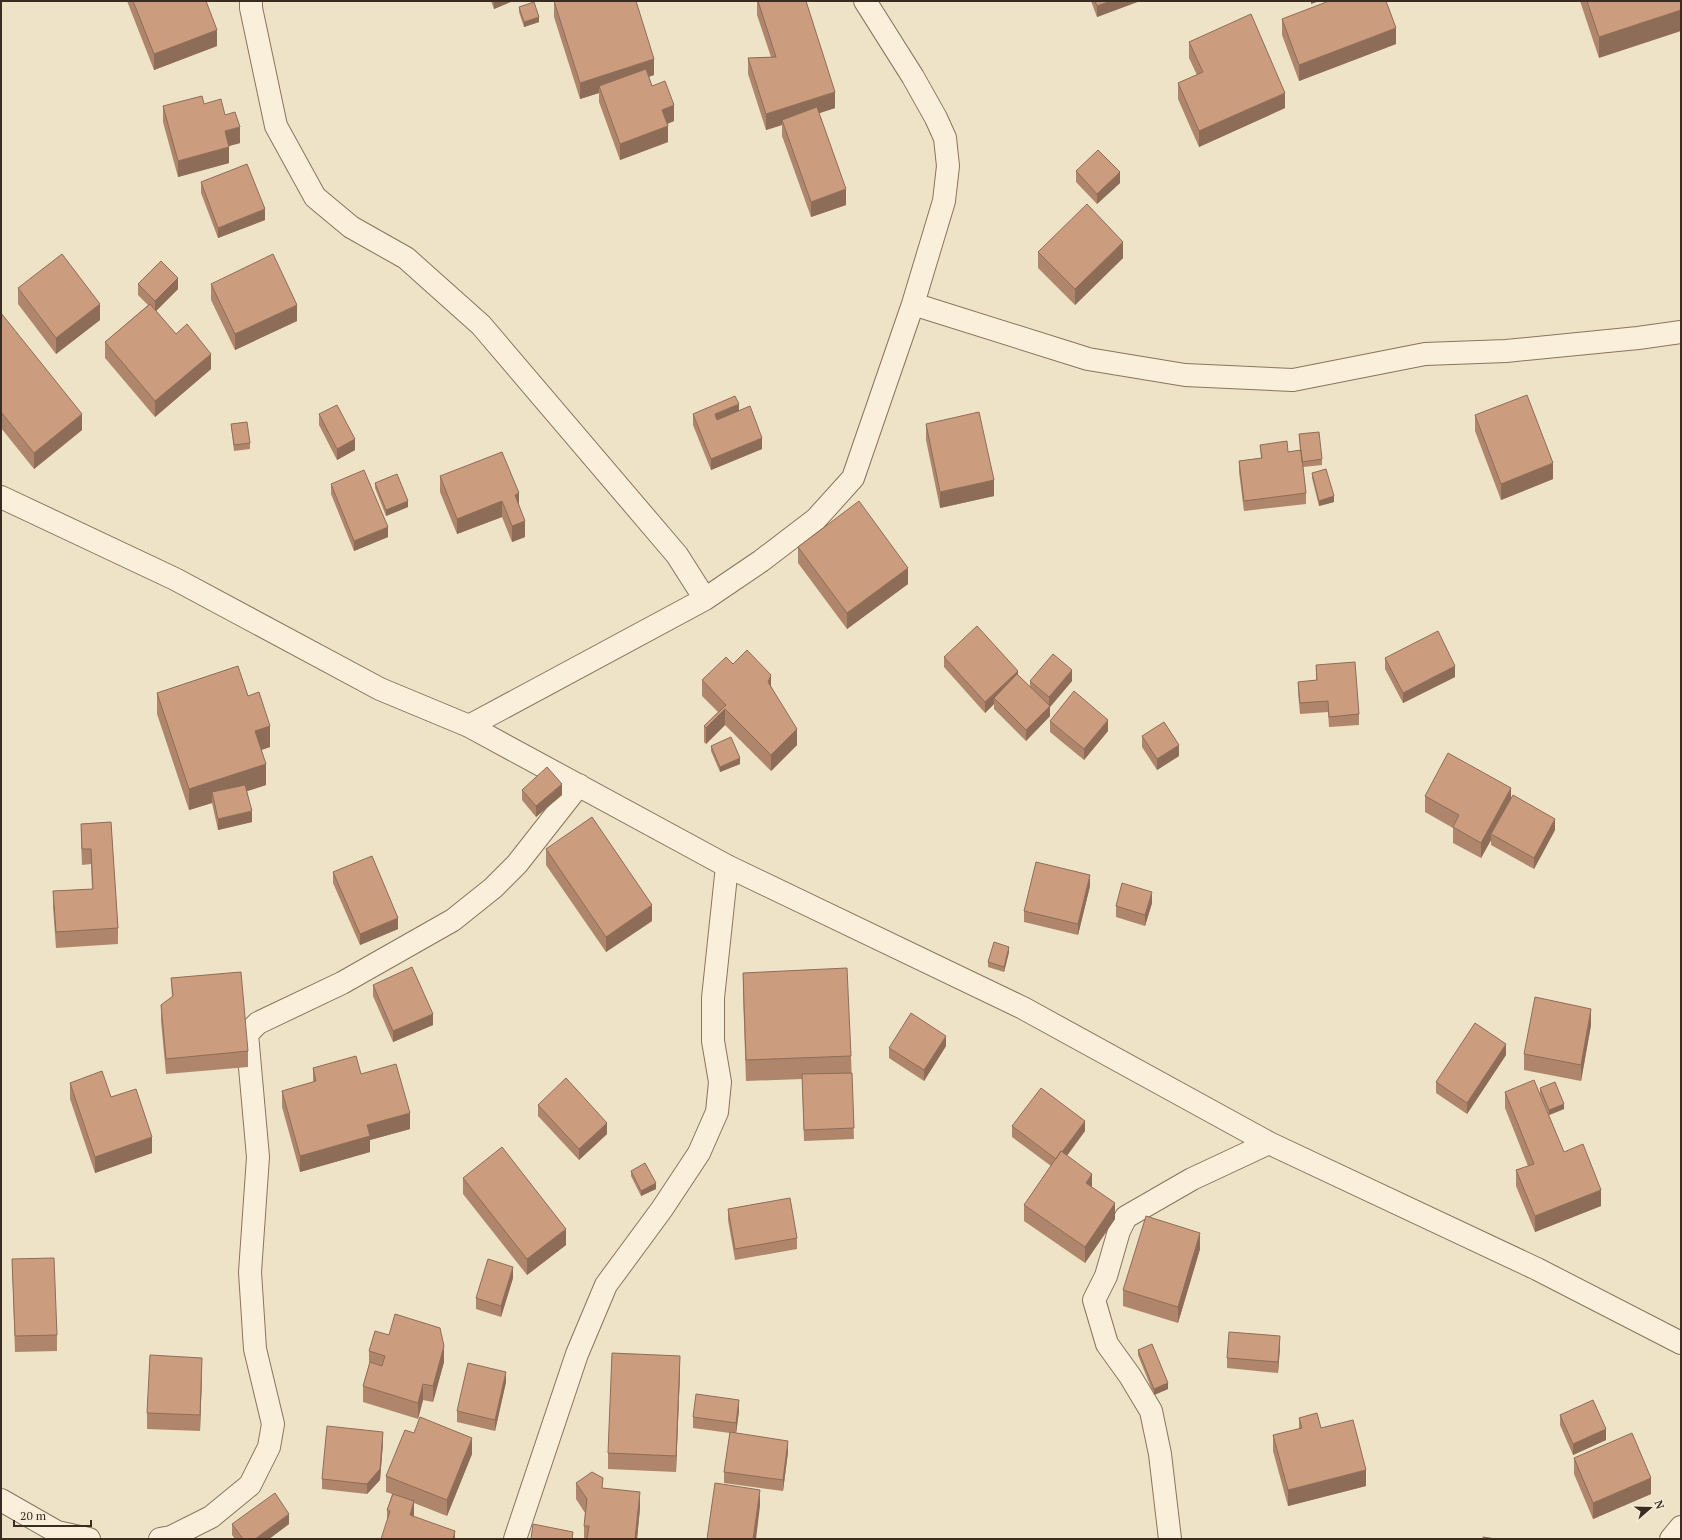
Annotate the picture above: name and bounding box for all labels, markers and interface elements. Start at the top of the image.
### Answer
north arrow [1630,1488,1670,1528]
text: N [1651,1498,1668,1512]
scale bar [14,1502,91,1528]
text: 20 m [20,1508,47,1523]

